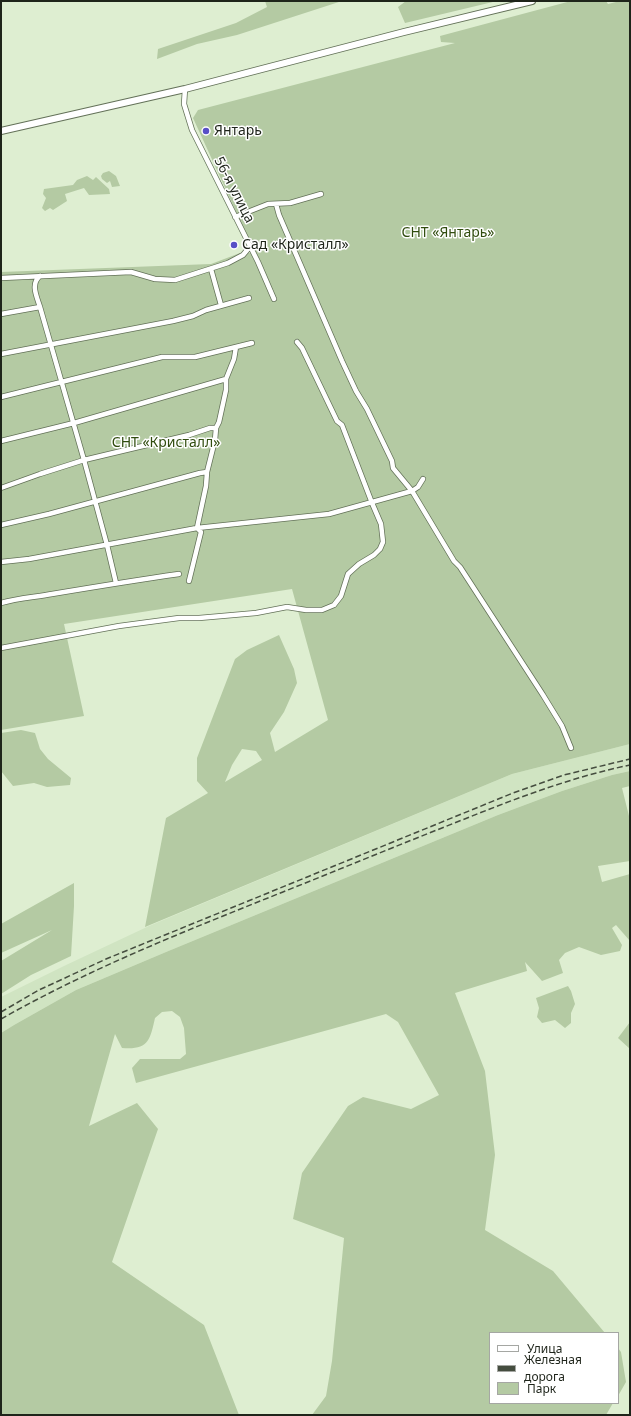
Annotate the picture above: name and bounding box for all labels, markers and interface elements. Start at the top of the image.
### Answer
place label: Янтарь [214,123,262,139]
marker: Янтарь [201,126,211,136]
street label: 56-я улица [210,154,258,226]
park label: СНТ «Янтарь» [401,225,495,241]
place label: Сад «Кристалл» [242,237,349,253]
marker: Сад «Кристалл» [229,240,239,250]
park label: СНТ «Кристалл» [112,435,220,451]
legend [489,1332,619,1404]
text: Улица [527,1340,562,1357]
text: Железная дорога [524,1351,582,1385]
text: Парк [527,1380,556,1397]

